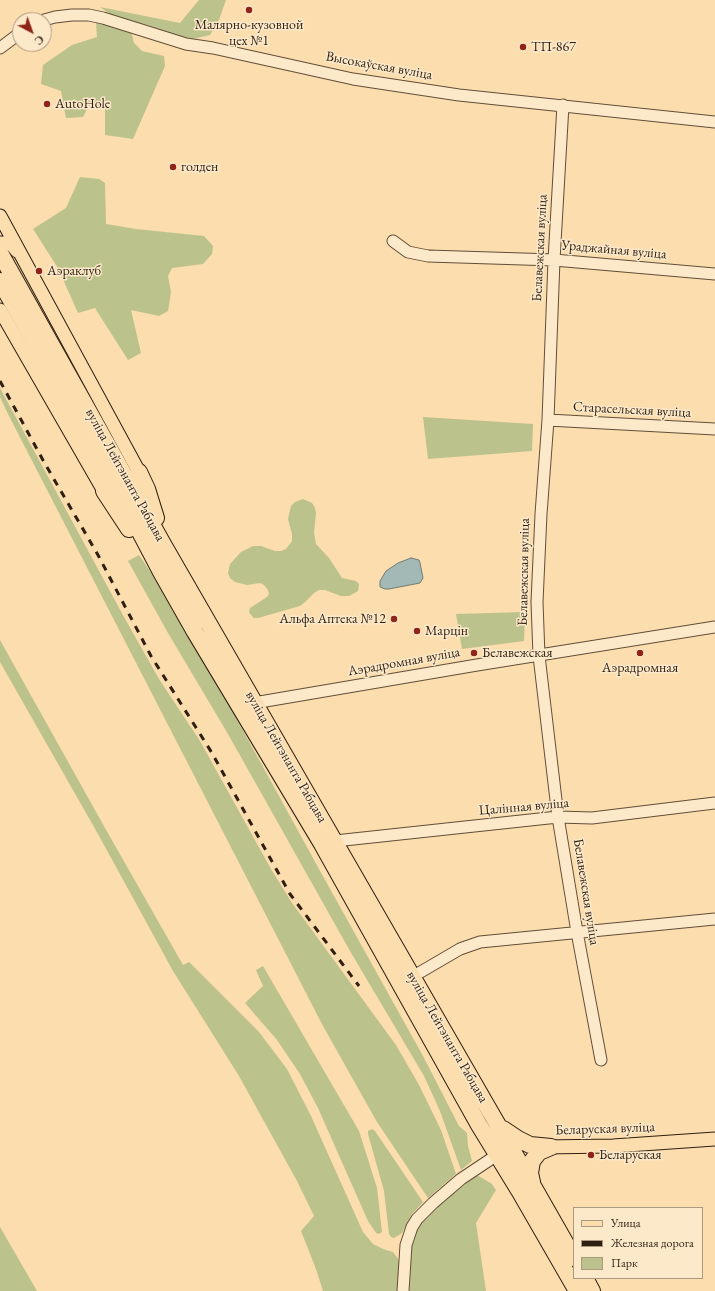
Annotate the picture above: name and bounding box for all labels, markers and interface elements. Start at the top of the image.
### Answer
marker: Малярно-кузовной цех №1 [244,5,254,15]
north arrow [12,12,52,52]
place label: Малярно-кузовной цех №1 [195,17,303,50]
text: С [32,32,47,48]
place label: ТП-867 [531,39,576,55]
marker: ТП-867 [518,42,528,52]
street label: Высокаўская вуліца [324,48,434,84]
place label: AutoHole [55,96,110,112]
marker: AutoHole [42,99,52,109]
place label: голден [181,159,218,175]
marker: голден [168,162,178,172]
street label: Белавежская вуліца [529,194,551,302]
street label: Ураджайная вуліца [561,237,667,263]
place label: Аэраклуб [47,263,101,279]
marker: Аэраклуб [34,266,44,276]
street label: Старасельская вуліца [573,399,691,421]
street label: вуліца Лейтэнанта Рабцава [82,406,168,544]
street label: Белавежская вуліца [515,518,533,626]
place label: Альфа Аптека №12 [279,611,386,627]
marker: Альфа Аптека №12 [389,614,399,624]
place label: Марцін [425,623,468,639]
marker: Марцін [412,626,422,636]
street label: Аэрадромная вуліца [347,644,461,680]
place label: Белавежская [482,645,553,661]
marker: Белавежская [469,648,479,658]
marker: Аэрадромная [635,648,645,658]
place label: Аэрадромная [602,660,678,676]
street label: вуліца Лейтэнанта Рабцава [241,688,331,826]
street label: Цалінная вуліца [478,795,570,819]
street label: Белавежская вуліца [569,837,603,947]
street label: вуліца Лейтэнанта Рабцава [402,968,492,1106]
street label: Беларуская вуліца [555,1119,655,1139]
place label: Беларуская [599,1147,662,1163]
marker: Беларуская [586,1150,596,1160]
legend [573,1207,703,1279]
text: Улица [611,1215,641,1231]
text: Железная дорога [611,1235,694,1251]
text: Парк [611,1255,638,1271]

